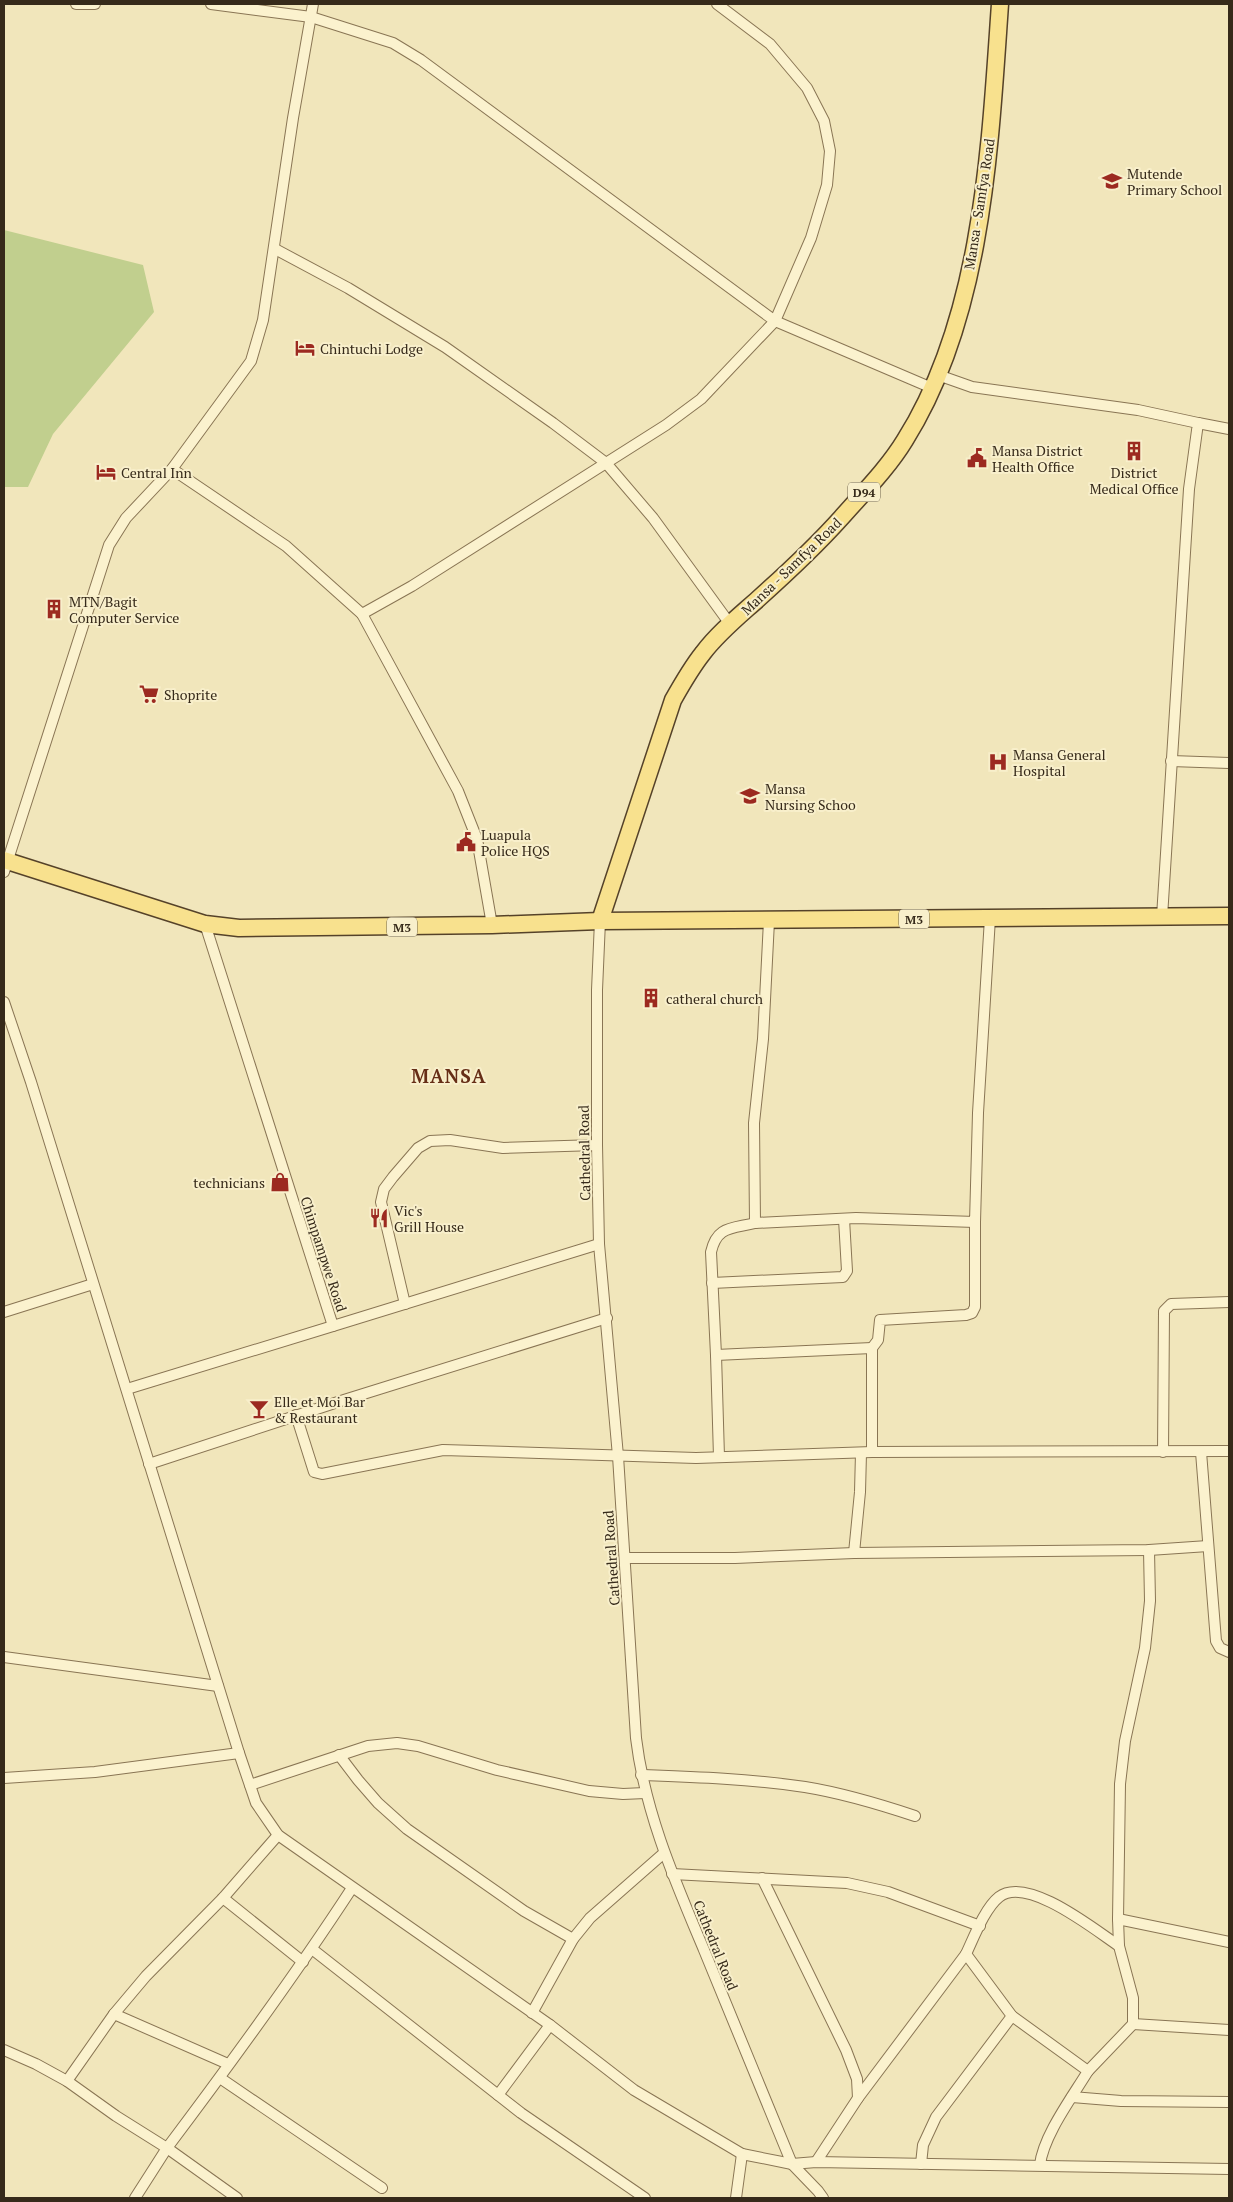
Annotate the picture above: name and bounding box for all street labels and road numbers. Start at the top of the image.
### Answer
street label: Mansa - Samfya Road [959,137,999,271]
road number: D94 [848,482,880,502]
street label: Mansa - Samfya Road [737,513,845,619]
road number: M3 [899,910,929,929]
road number: M3 [387,918,417,936]
street label: Cathedral Road [574,1105,594,1201]
street label: Chimpampwe Road [296,1194,352,1314]
street label: Cathedral Road [598,1509,624,1606]
street label: Cathedral Road [689,1897,743,1993]

